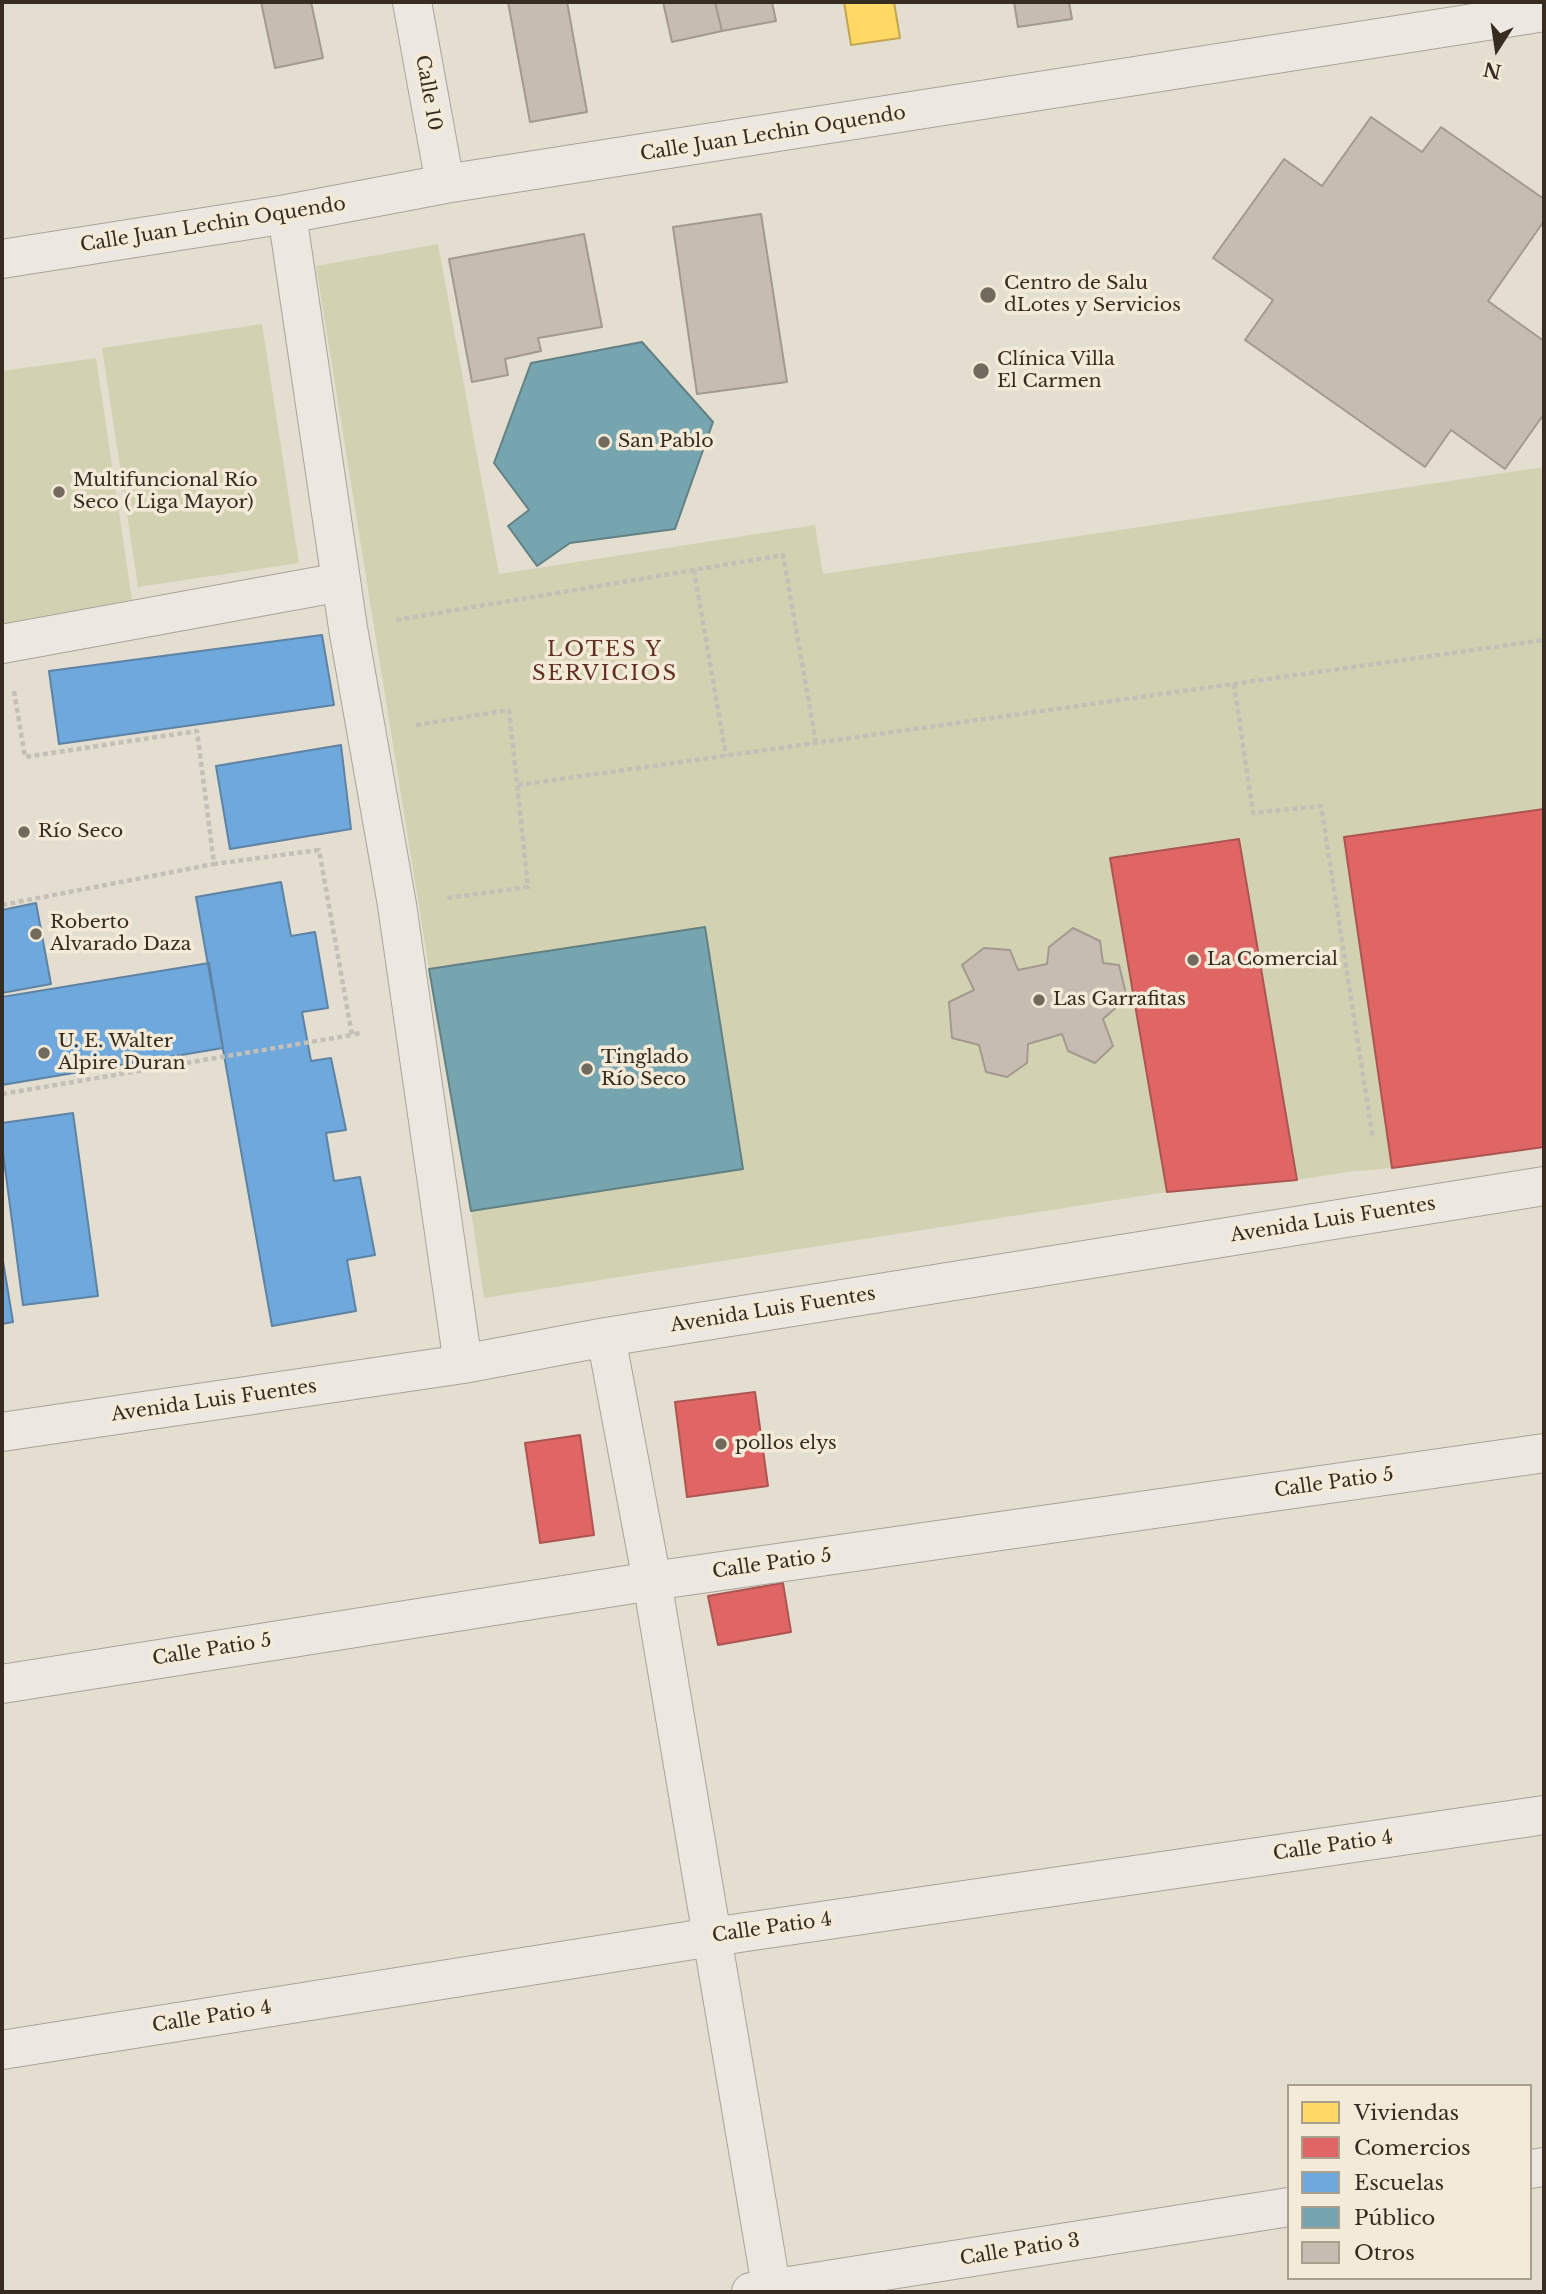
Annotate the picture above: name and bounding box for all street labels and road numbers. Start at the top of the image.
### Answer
street label: Calle 10 [410,53,446,133]
street label: Calle Juan Lechin Oquendo [639,102,907,166]
street label: Calle Juan Lechin Oquendo [79,193,347,257]
street label: Avenida Luis Fuentes [1229,1193,1437,1247]
street label: Avenida Luis Fuentes [669,1283,877,1337]
street label: Avenida Luis Fuentes [110,1375,318,1427]
street label: Calle Patio 5 [1273,1463,1395,1503]
street label: Calle Patio 5 [711,1544,833,1584]
street label: Calle Patio 5 [151,1629,273,1671]
street label: Calle Patio 4 [1272,1826,1394,1866]
street label: Calle Patio 4 [711,1908,833,1948]
street label: Calle Patio 4 [151,1996,273,2038]
street label: Calle Patio 3 [958,2229,1082,2271]

